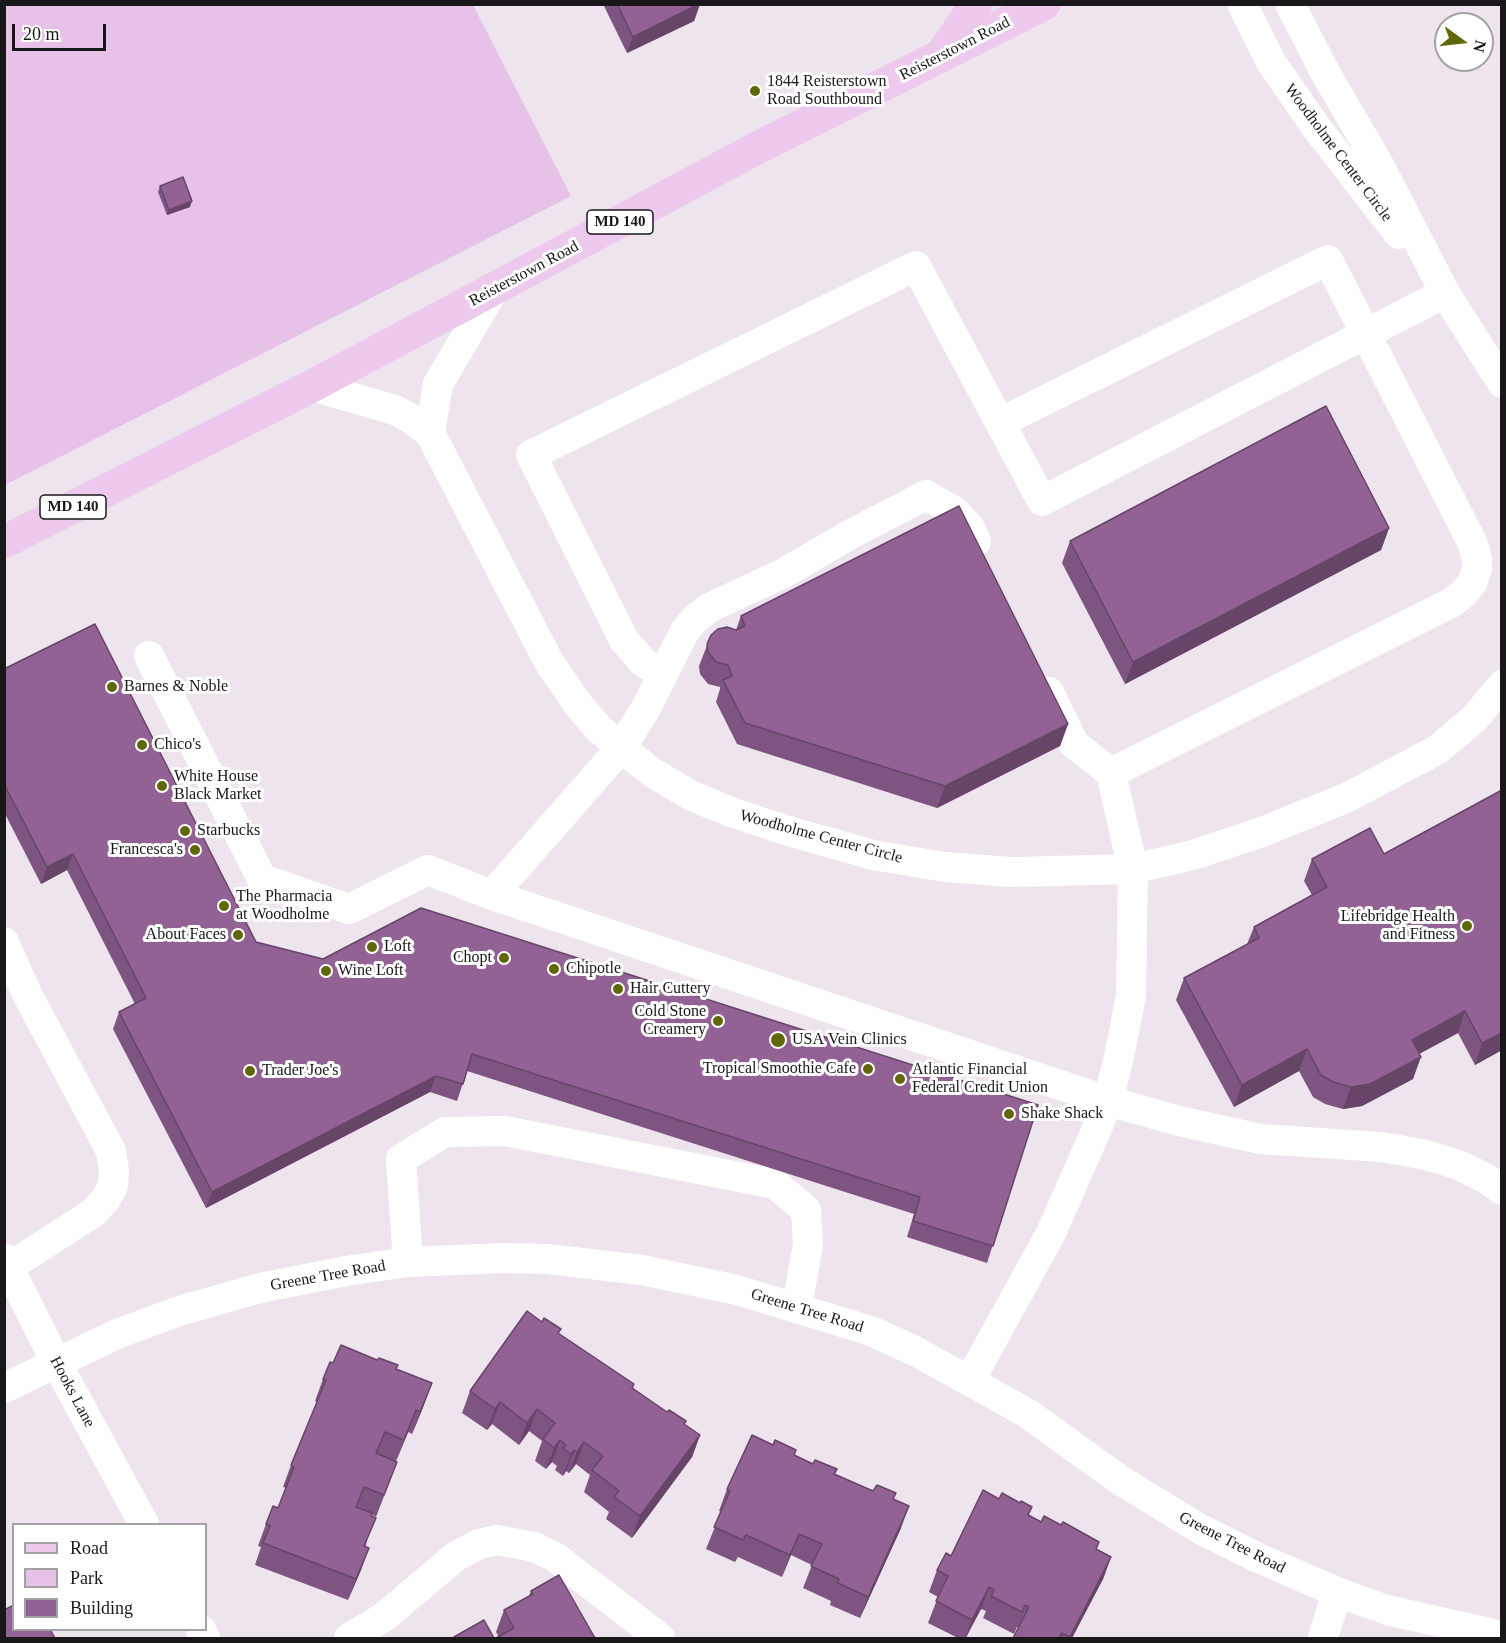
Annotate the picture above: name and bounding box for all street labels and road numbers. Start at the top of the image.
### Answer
street label: Reisterstown Road [897,13,1013,85]
street label: Woodholme Center Circle [1280,80,1396,226]
road number: MD 140 [587,210,653,234]
street label: Reisterstown Road [466,237,582,311]
road number: MD 140 [40,495,106,519]
street label: Woodholme Center Circle [738,806,904,868]
street label: Greene Tree Road [269,1256,387,1296]
street label: Greene Tree Road [748,1285,866,1337]
street label: Hooks Lane [45,1353,99,1431]
street label: Greene Tree Road [1176,1508,1288,1578]

